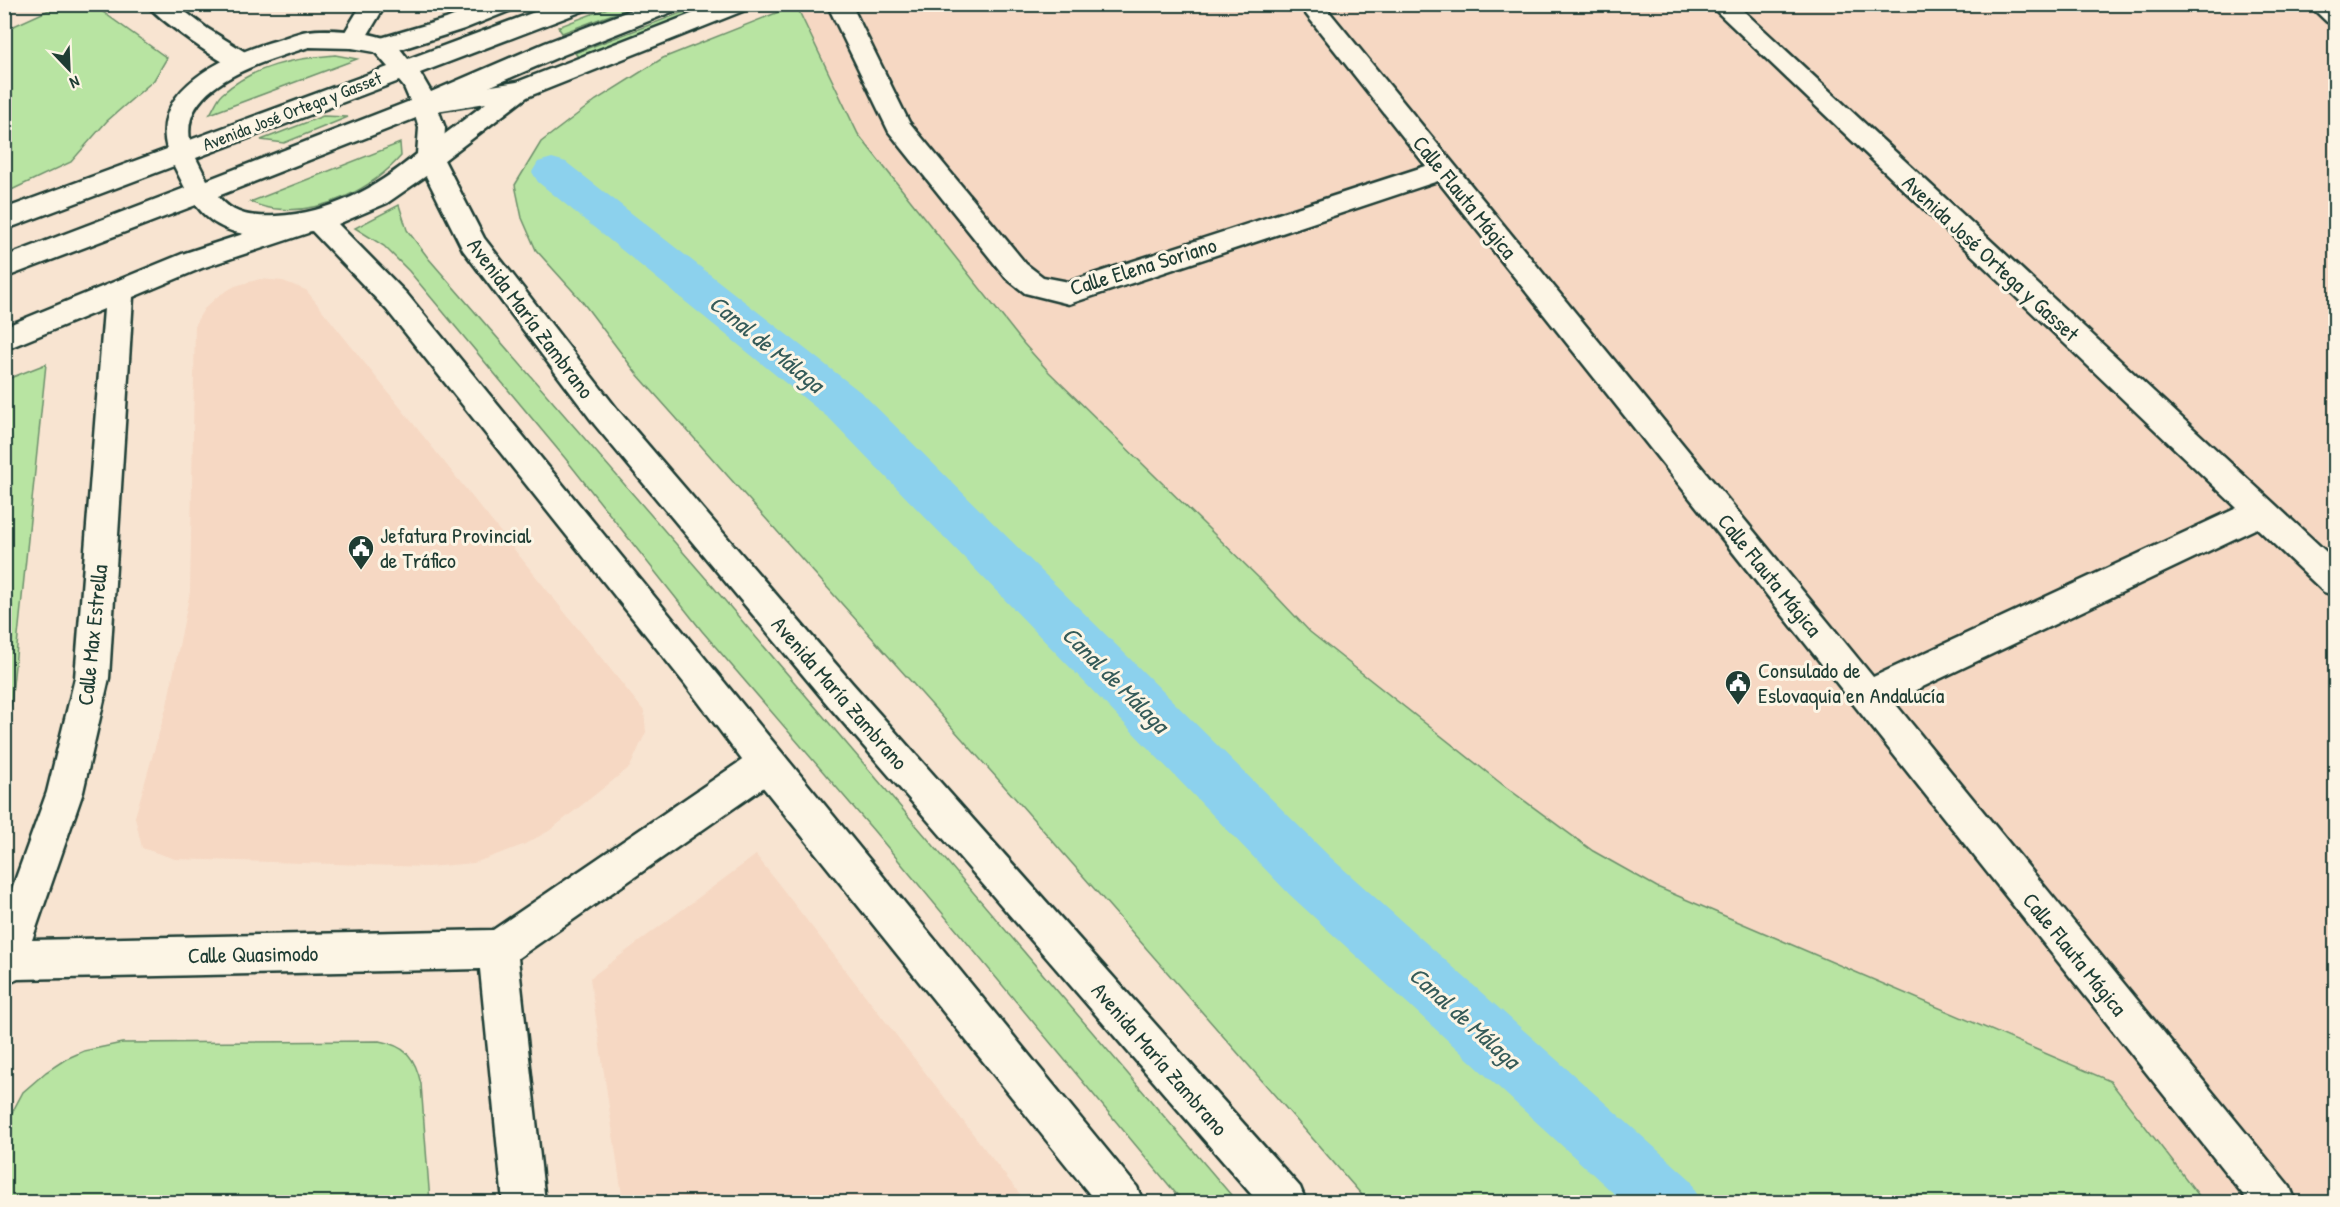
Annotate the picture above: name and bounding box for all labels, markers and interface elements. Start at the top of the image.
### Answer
north arrow [39,39,99,99]
street label: Avenida José Ortega y Gasset [199,65,386,157]
text: N [66,71,83,95]
street label: Calle Flauta Mágica [1406,129,1524,265]
street label: Avenida José Ortega y Gasset [1896,168,2086,348]
street label: Calle Elena Soriano [1066,229,1220,303]
street label: Avenida María Zambrano [461,232,601,405]
water label: Canal de Málaga [702,287,833,401]
street label: Calle Flauta Mágica [1711,507,1829,643]
place label: Jefatura Provincial de Tráfico [380,520,532,575]
public building icon: Jefatura Provincial de Tráfico [346,533,376,571]
street label: Calle Max Estrella [70,563,114,707]
street label: Avenida María Zambrano [765,610,915,776]
water label: Canal de Málaga [1055,619,1178,742]
place label: Consulado de Eslovaquia en Andalucía [1758,655,1945,710]
public building icon: Consulado de Eslovaquia en Andalucía [1723,668,1753,706]
street label: Calle Flauta Mágica [2016,886,2134,1022]
street label: Calle Quasimodo [188,938,319,970]
water label: Canal de Málaga [1402,959,1529,1078]
street label: Avenida María Zambrano [1085,976,1235,1142]

